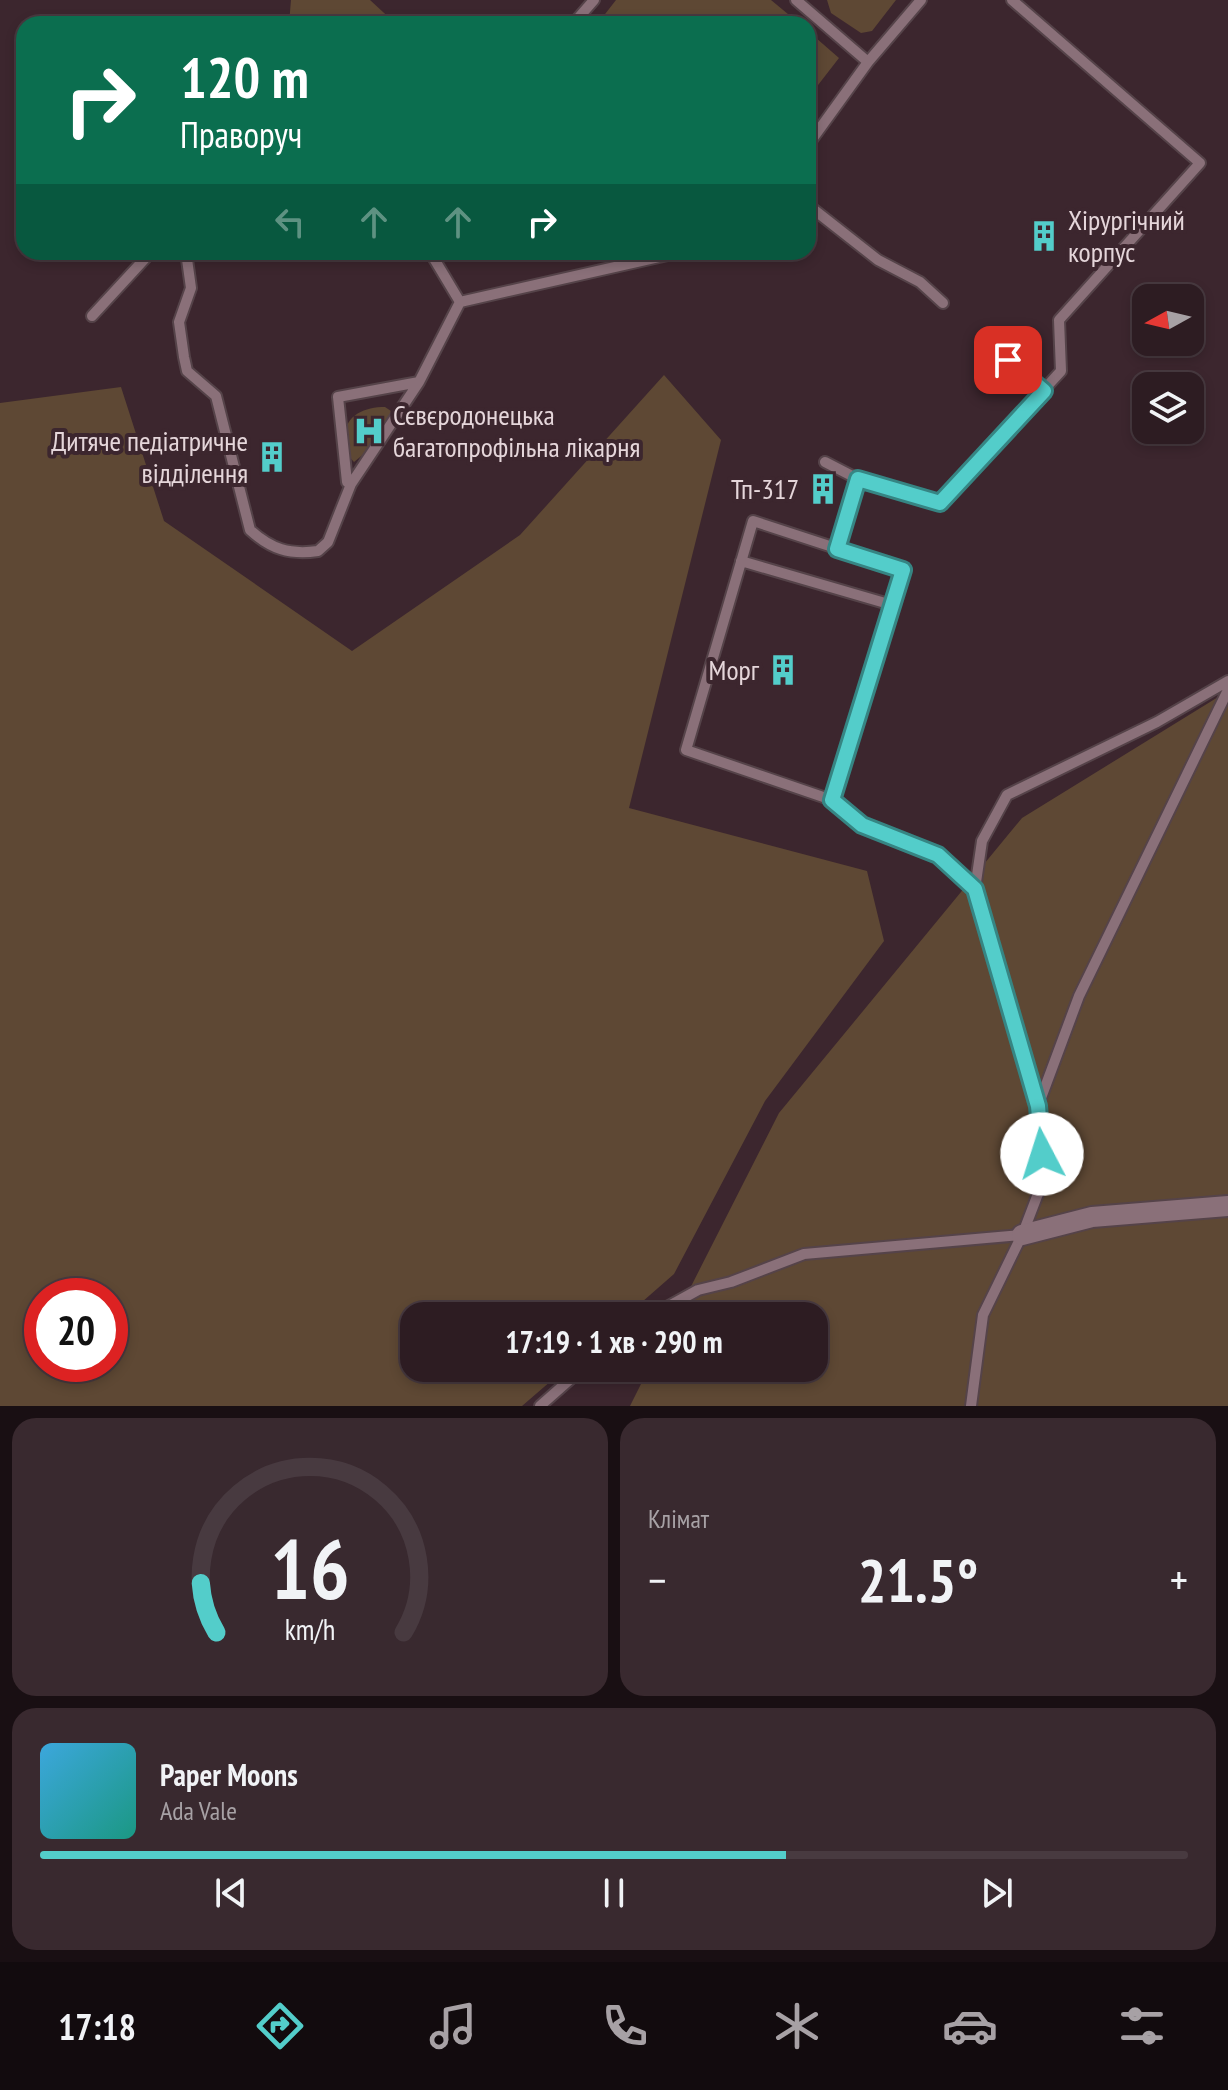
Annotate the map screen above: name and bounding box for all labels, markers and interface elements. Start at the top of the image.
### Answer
text: 120 m [180,41,309,113]
icon: right [48,48,152,152]
text: Праворуч [180,111,302,158]
icon: left [268,200,312,244]
icon: ahead [352,200,396,244]
icon: ahead [436,200,480,244]
icon: right [520,200,564,244]
place label: Хірургічний корпус [1068,201,1185,270]
building icon: Хірургічний корпус [1027,219,1061,253]
north arrow [1132,284,1204,356]
map controls [1132,284,1204,444]
pin [974,326,1042,394]
icon: arrive [986,338,1030,382]
button: layers [1132,372,1204,444]
place label: Сєвєродонецька багатопрофiльна лiкарня [393,396,640,465]
hospital icon: Сєвєродонецька багатопрофiльна лiкарня [352,414,386,448]
place label: Дитяче педіатричне відділення [51,422,248,491]
building icon: Дитяче педіатричне відділення [255,440,289,474]
place label: Тп-317 [731,470,799,507]
building icon: Тп-317 [806,472,840,506]
place label: Морг [709,651,760,688]
building icon: Морг [766,653,800,687]
position arrow [1000,1112,1084,1196]
speed limit sign: 20 [24,1278,128,1382]
text: 17:19 · 1 хв · 290 m [505,1322,723,1361]
text: Клімат [648,1502,709,1535]
text: 16 [270,1514,350,1622]
text: 21.5° [858,1541,978,1619]
text: − [648,1551,666,1608]
text: + [1170,1551,1188,1608]
text: km/h [285,1611,335,1648]
text: Paper Moons [160,1755,298,1794]
text: Ada Vale [160,1794,237,1827]
icon: previous [209,1871,253,1915]
icon: pause [592,1871,636,1915]
icon: next [975,1871,1019,1915]
icon: directions [252,1998,308,2054]
icon: music [425,1998,481,2054]
icon: phone [597,1998,653,2054]
icon: climate [769,1998,825,2054]
icon: car [942,1998,998,2054]
icon: filters [1114,1998,1170,2054]
text: 17:18 [58,2003,136,2050]

